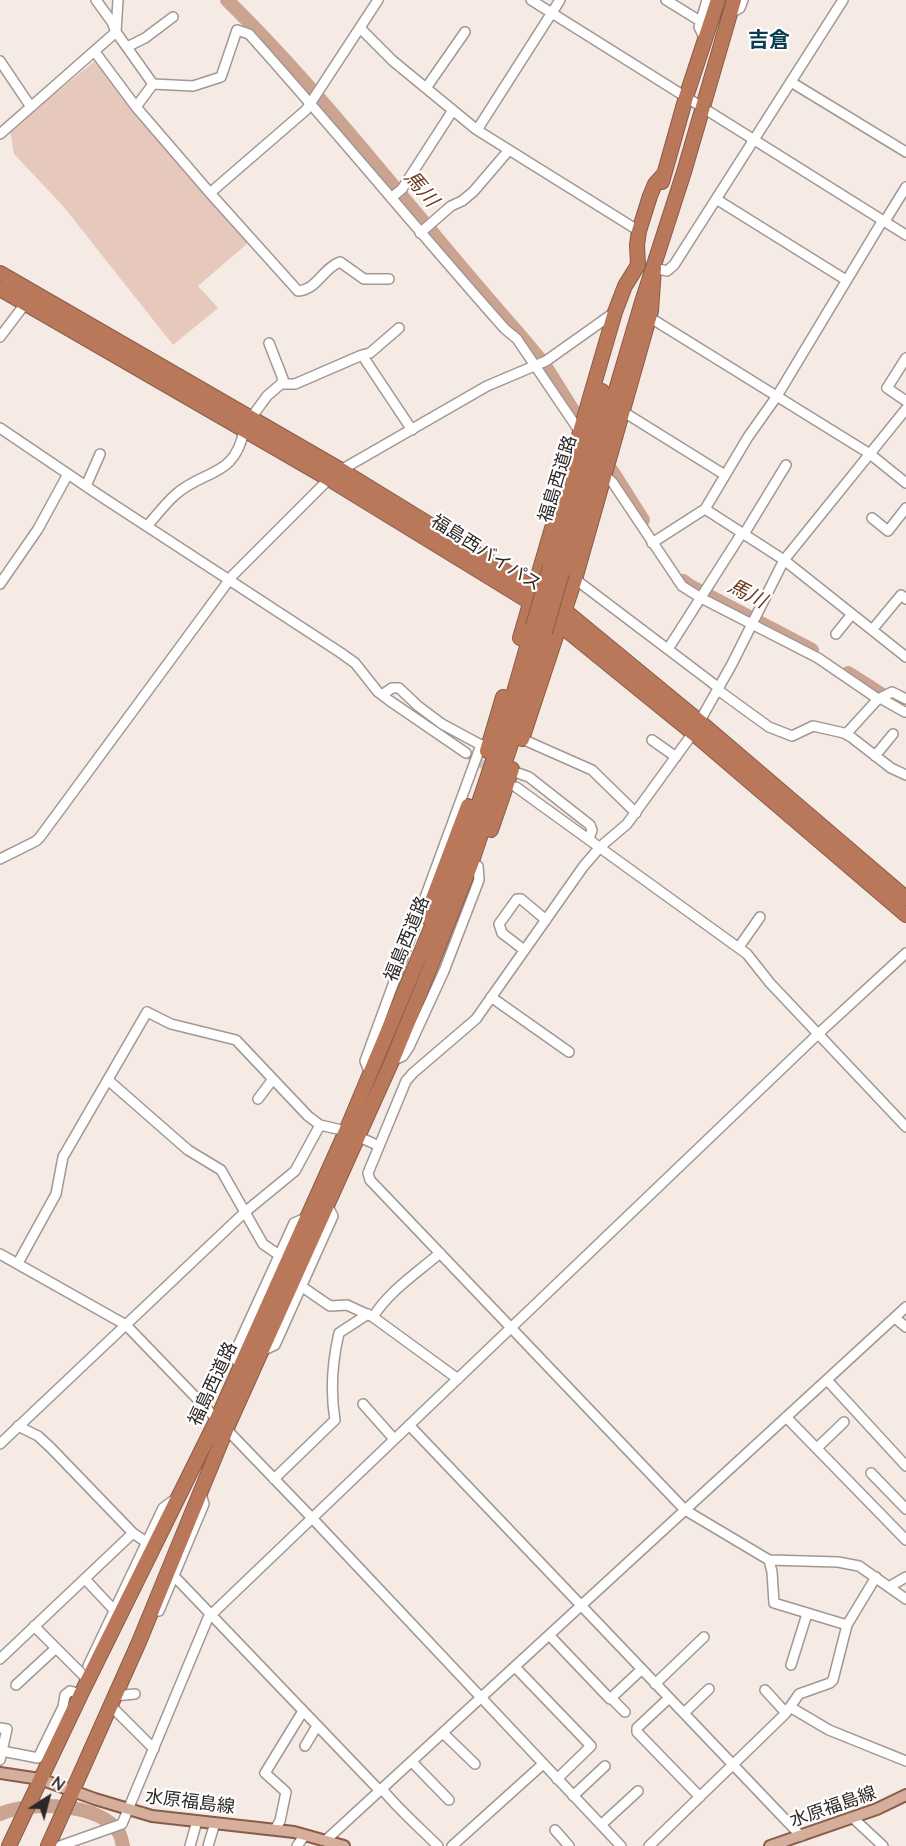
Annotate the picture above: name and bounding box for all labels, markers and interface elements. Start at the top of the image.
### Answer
district label: 吉倉 [748,28,790,54]
water label: 馬川 [399,166,443,212]
street label: 福島西道路 [535,433,581,525]
street label: 福島西バイパス [427,510,545,596]
water label: 馬川 [724,574,770,614]
street label: 福島西道路 [380,893,434,985]
street label: 福島西道路 [184,1339,242,1429]
north arrow [18,1768,78,1828]
text: N [48,1772,69,1795]
street label: 水原福島線 [787,1782,879,1832]
street label: 水原福島線 [144,1786,236,1818]

